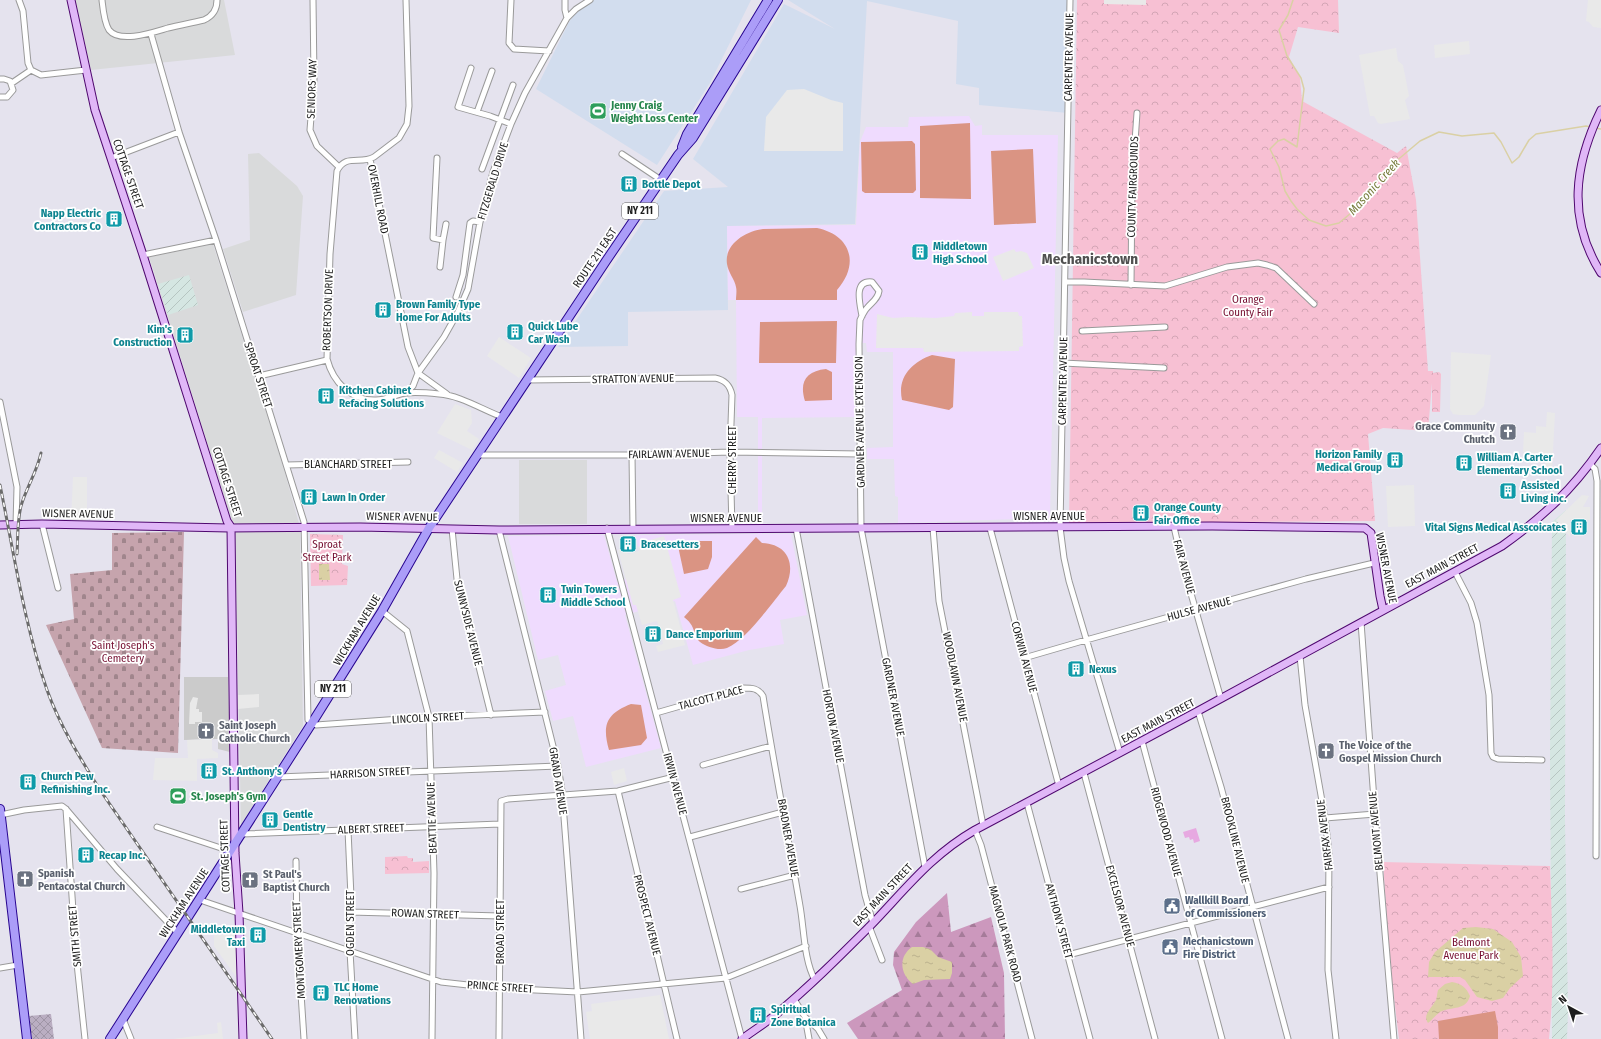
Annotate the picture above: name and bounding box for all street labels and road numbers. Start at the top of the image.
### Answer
street label: CARPENTER AVENUE [1062,13,1076,101]
street label: SENIORS WAY [304,58,320,119]
street label: COUNTY FAIRGROUNDS [1125,136,1141,238]
street label: COTTAGE STREET [110,137,146,211]
street label: FITZGERALD DRIVE [475,141,511,221]
street label: OVERHILL ROAD [365,163,391,235]
road number: NY 211 [622,203,658,219]
street label: ROUTE 211 EAST [570,225,620,290]
street label: ROBERTSON DRIVE [320,269,336,351]
street label: CARPENTER AVENUE [1056,337,1070,425]
street label: SPROAT STREET [241,340,275,410]
street label: GARDNER AVENUE EXTENSION [852,356,868,488]
street label: STRATTON AVENUE [592,372,674,386]
street label: CHERRY STREET [726,425,739,494]
street label: COTTAGE STREET [210,445,245,520]
street label: FAIRLAWN AVENUE [628,447,710,461]
street label: BLANCHARD STREET [304,458,393,471]
street label: WISNER AVENUE [42,507,114,521]
street label: WISNER AVENUE [366,510,438,524]
street label: WISNER AVENUE [1013,510,1085,523]
street label: WISNER AVENUE [690,512,762,525]
street label: WISNER AVENUE [1373,532,1399,604]
street label: FAIR AVENUE [1170,538,1198,596]
street label: EAST MAIN STREET [1403,541,1482,591]
street label: SUNNYSIDE AVENUE [451,579,485,667]
street label: WICKHAM AVENUE [331,592,383,668]
street label: HULSE AVENUE [1166,594,1232,624]
street label: CORWIN AVENUE [1008,620,1040,694]
street label: WOODLAWN AVENUE [940,631,970,723]
street label: GARDNER AVENUE [879,657,907,737]
road number: NY 211 [315,681,351,697]
street label: TALCOTT PLACE [677,683,745,713]
street label: HORTON AVENUE [819,688,847,764]
street label: EAST MAIN STREET [1119,696,1198,746]
street label: LINCOLN STREET [391,710,465,726]
street label: GRAND AVENUE [546,746,570,816]
street label: IRWIN AVENUE [660,751,690,817]
street label: HARRISON STREET [329,764,412,782]
street label: BEATTIE AVENUE [424,782,440,854]
street label: RIDGEWOOD AVENUE [1148,786,1184,878]
street label: BELMONT AVENUE [1366,791,1386,871]
street label: BROOKLINE AVENUE [1218,796,1252,884]
street label: BRADNER AVENUE [775,798,801,878]
street label: FAIRFAX AVENUE [1314,799,1336,871]
street label: COTTAGE STREET [217,818,233,893]
street label: ALBERT STREET [337,821,406,837]
street label: EAST MAIN STREET [851,860,916,929]
street label: EXCELSIOR AVENUE [1103,864,1137,948]
street label: WICKHAM AVENUE [157,866,211,940]
street label: PROSPECT AVENUE [631,873,663,957]
street label: ANTHONY STREET [1043,882,1076,961]
street label: MAGNOLIA PARK ROAD [986,884,1024,984]
street label: OGDEN STREET [344,889,357,956]
street label: BROAD STREET [494,899,507,965]
street label: MONTGOMERY STREET [290,900,308,999]
street label: SMITH STREET [66,904,84,968]
street label: ROWAN STREET [391,906,460,922]
street label: PRINCE STREET [466,978,534,996]

